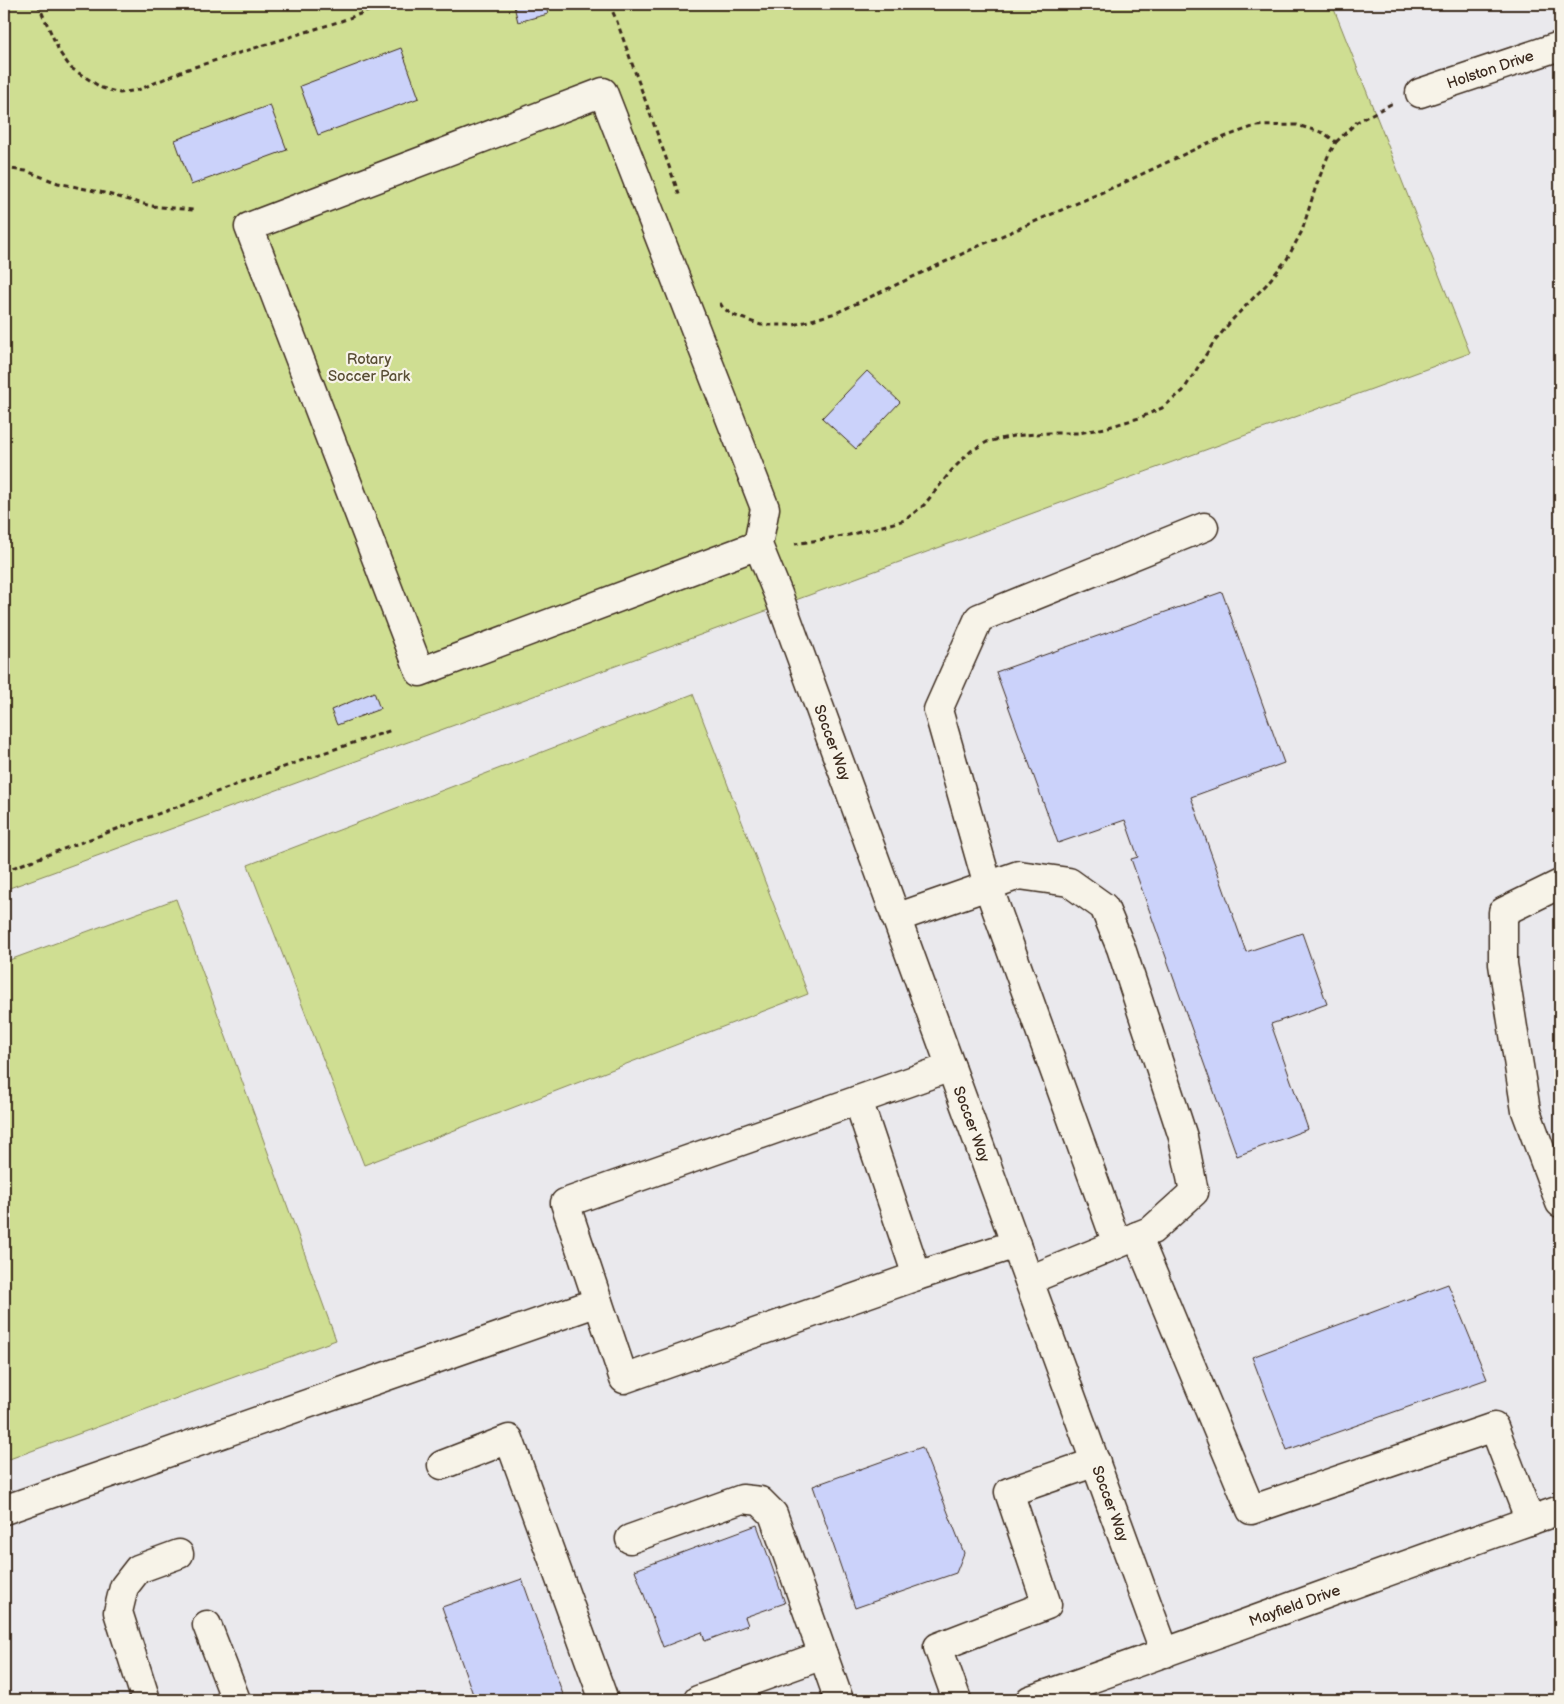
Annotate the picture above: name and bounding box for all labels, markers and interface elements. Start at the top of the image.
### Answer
street label: Holston Drive [1444,46,1536,93]
park label: Rotary Soccer Park [328,350,411,386]
street label: Soccer Way [810,702,855,783]
street label: Soccer Way [949,1083,994,1165]
street label: Soccer Way [1088,1463,1133,1544]
street label: Mayfield Drive [1246,1580,1343,1631]

